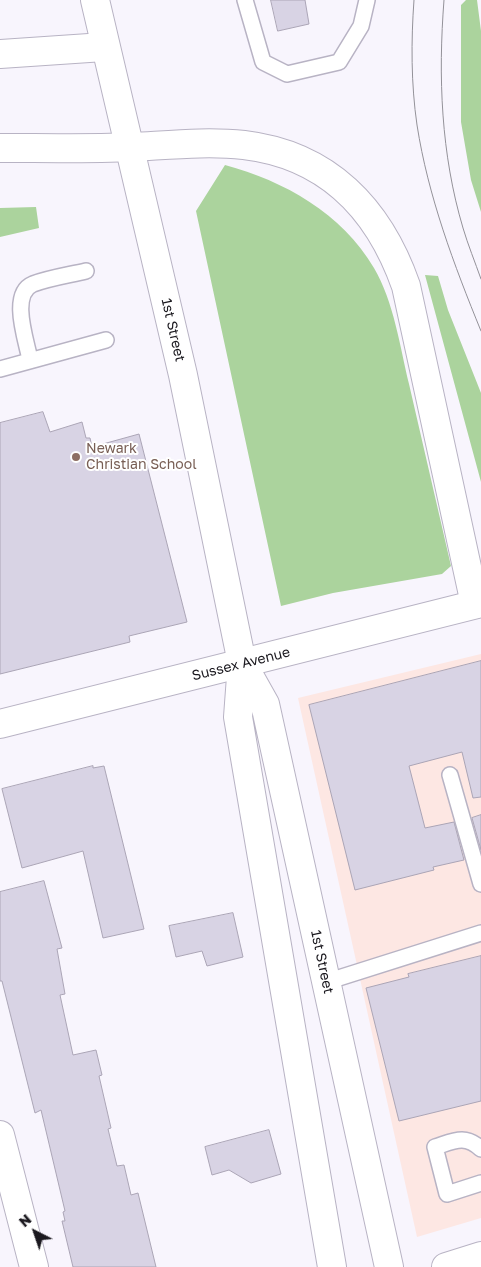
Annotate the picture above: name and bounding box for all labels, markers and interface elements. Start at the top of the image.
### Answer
street label: 1st Street [158,297,188,363]
place label: Newark Christian School [86,441,197,474]
marker: Newark Christian School [70,451,82,463]
street label: Sussex Avenue [190,644,292,684]
street label: 1st Street [307,929,337,995]
north arrow [10,1207,60,1257]
text: N [15,1210,34,1230]

